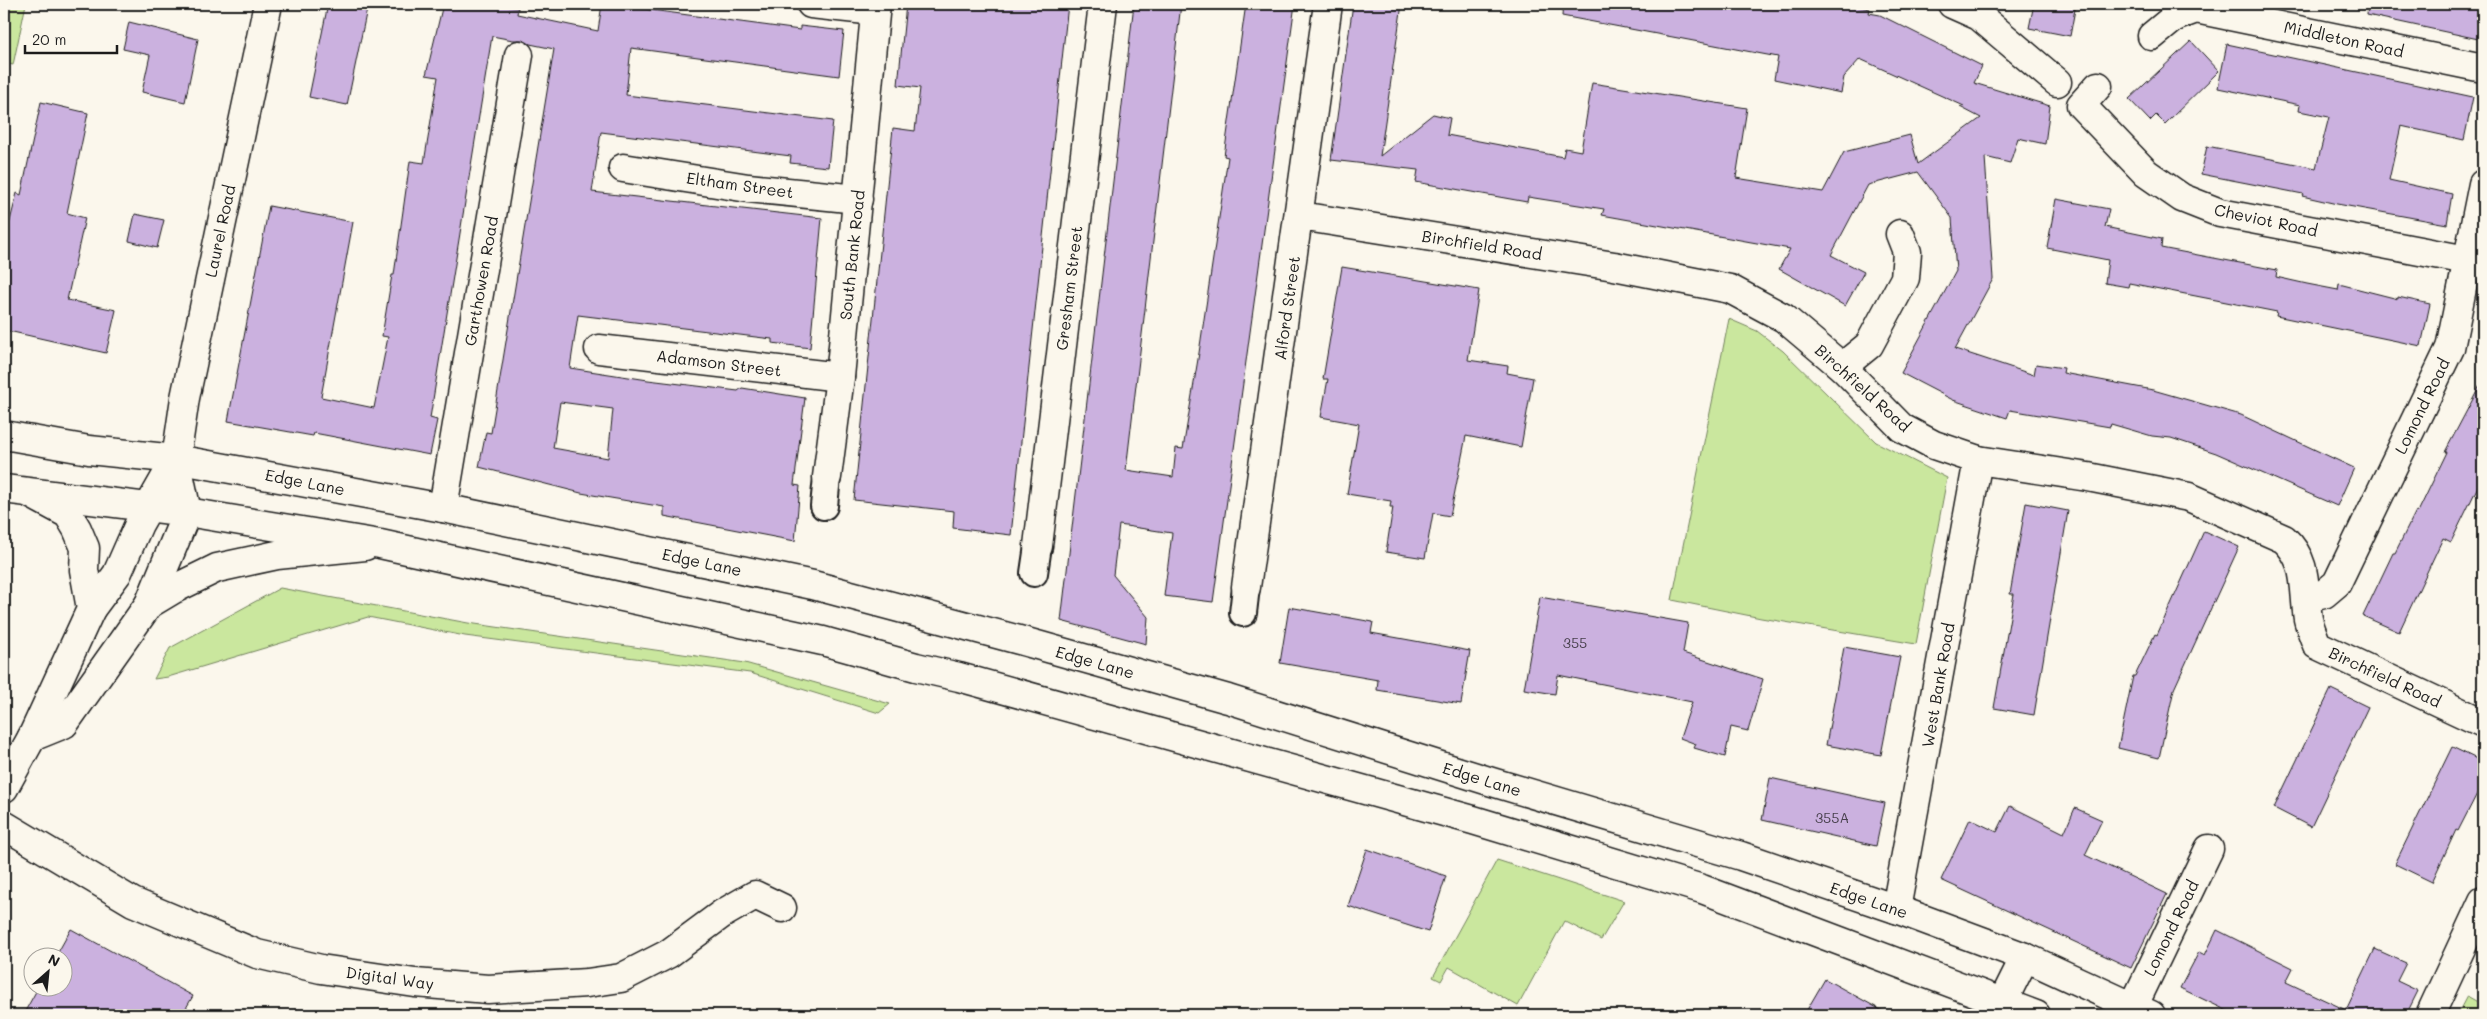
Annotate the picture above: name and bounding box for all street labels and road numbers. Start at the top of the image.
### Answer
street label: Middleton Road [2282,16,2406,61]
street label: Eltham Street [685,167,795,202]
street label: Laurel Road [199,183,240,279]
street label: South Bank Road [834,189,869,321]
street label: Cheviot Road [2212,198,2320,241]
street label: Garthowen Road [459,214,502,348]
street label: Gresham Street [1050,224,1087,351]
street label: Birchfield Road [1420,225,1544,264]
street label: Alford Street [1269,254,1304,361]
street label: Birchfield Road [1811,339,1915,436]
street label: Adamson Street [655,344,783,381]
street label: Lomond Road [2389,354,2454,457]
street label: Edge Lane [263,463,347,500]
street label: Edge Lane [660,543,744,580]
street label: West Bank Road [1916,621,1959,749]
street label: Edge Lane [1053,640,1137,683]
street label: Birchfield Road [2326,641,2445,712]
street label: Edge Lane [1440,757,1524,800]
street label: Edge Lane [1828,876,1911,923]
street label: Lomond Road [2138,876,2203,979]
street label: Digital Way [345,961,435,994]

